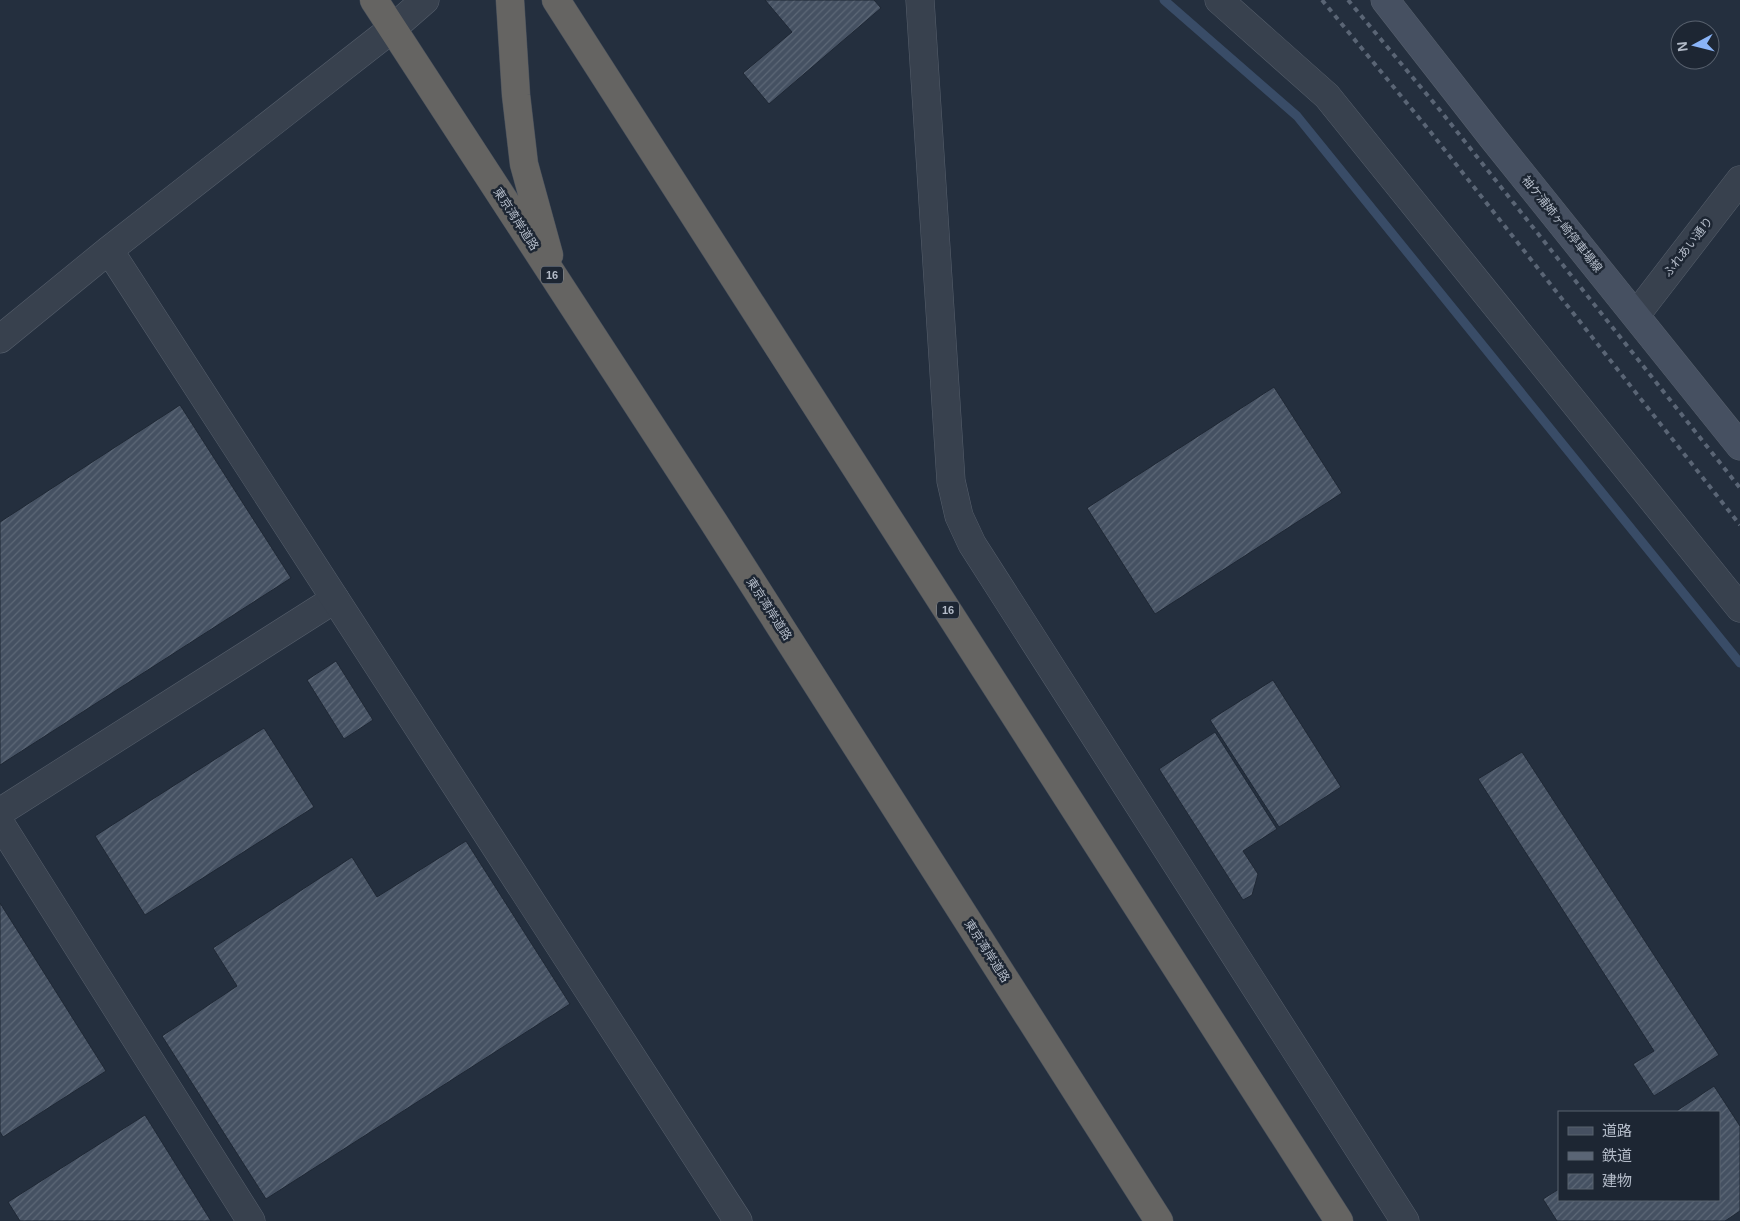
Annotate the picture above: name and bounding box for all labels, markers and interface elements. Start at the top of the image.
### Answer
north arrow [1670,20,1720,70]
text: N [1674,41,1691,53]
street label: 袖ケ浦姉ヶ崎停車場線 [1519,173,1605,275]
street label: 東京湾岸道路 [491,185,541,253]
street label: ふれあい通り [1660,214,1716,280]
road number: 16 [541,266,563,284]
street label: 東京湾岸道路 [744,575,794,643]
road number: 16 [937,602,959,618]
street label: 東京湾岸道路 [962,917,1012,985]
legend [1558,1111,1720,1201]
text: 道路 [1602,1122,1632,1139]
text: 鉄道 [1602,1147,1632,1164]
text: 建物 [1602,1172,1632,1189]

